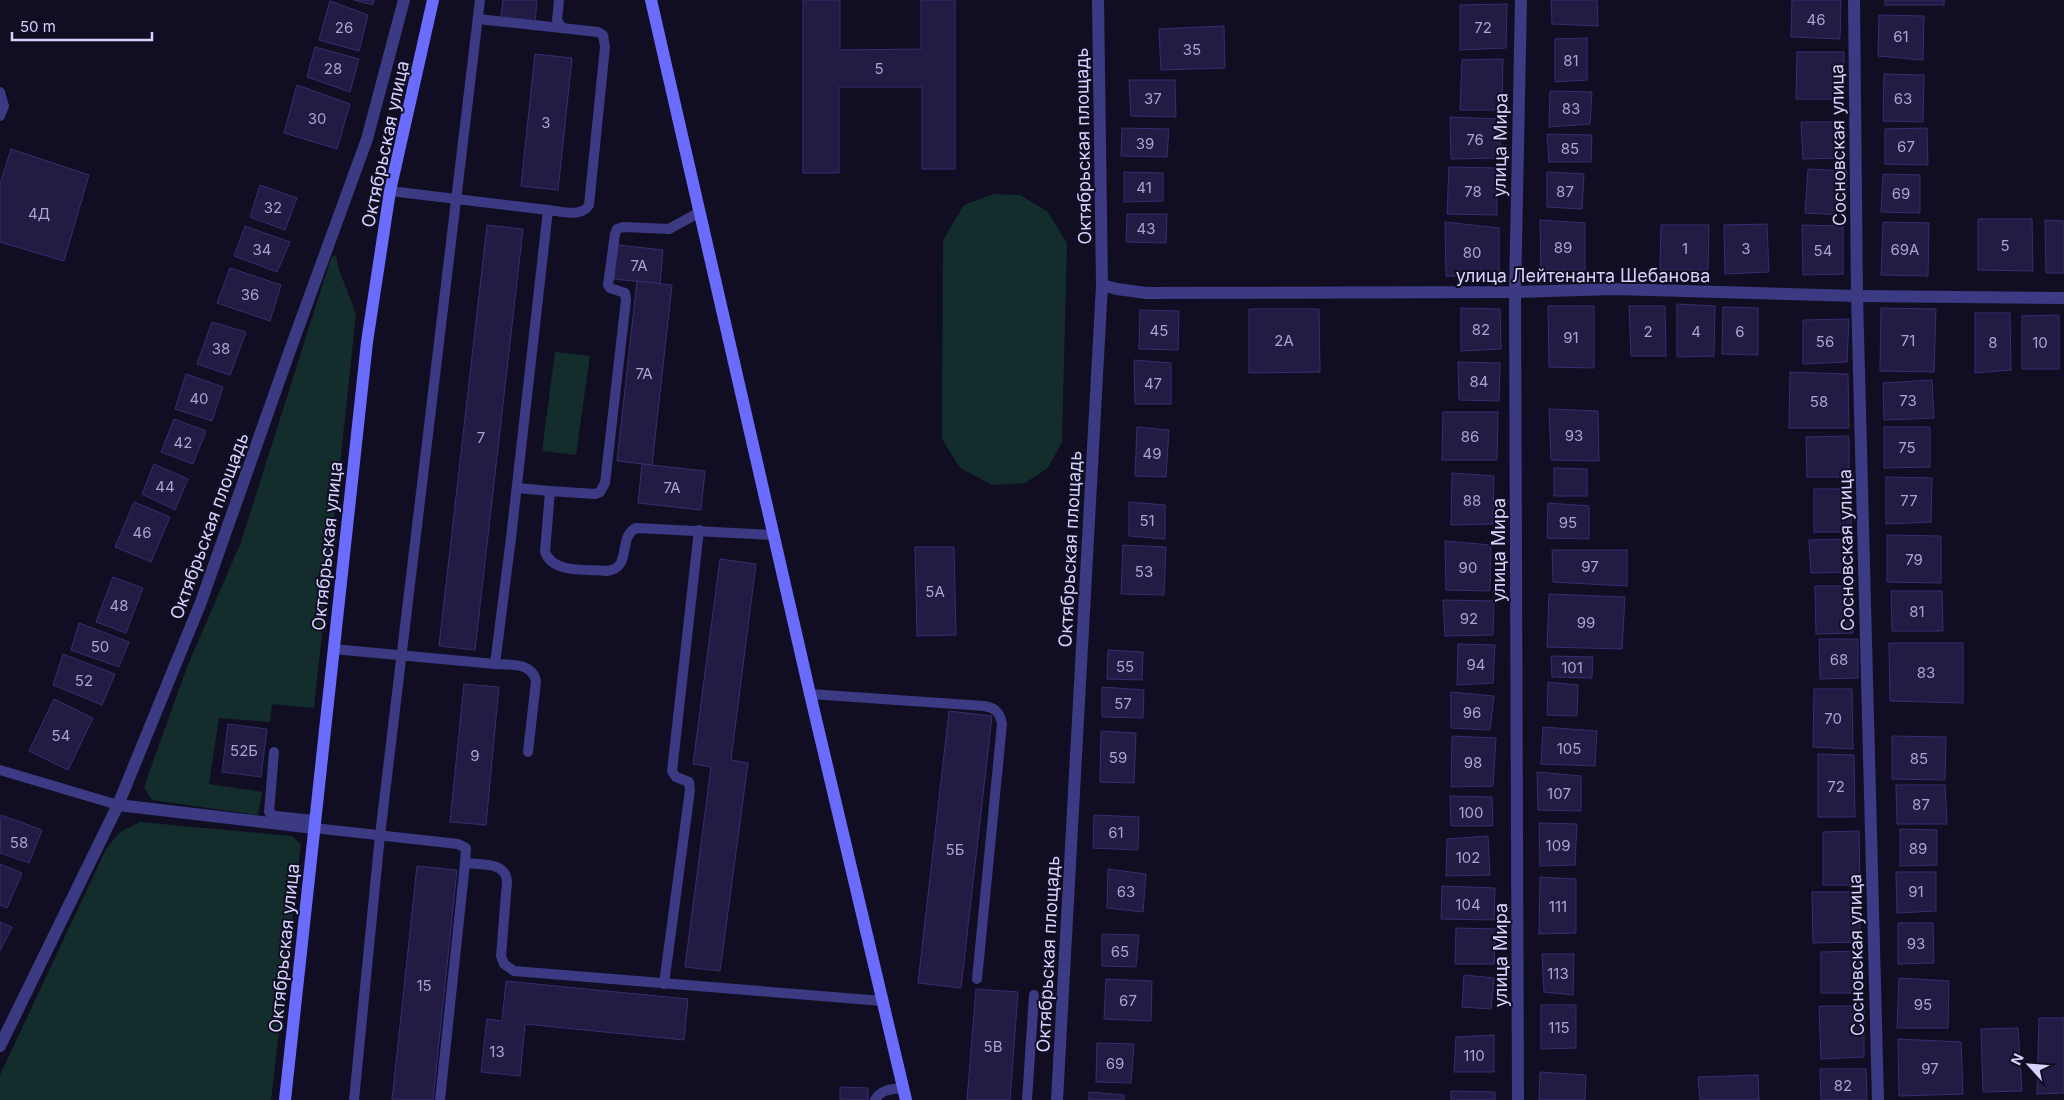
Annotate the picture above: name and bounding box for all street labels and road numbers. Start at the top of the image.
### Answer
street label: Октябрьская площадь [1071,47,1095,245]
street label: Октябрьская улица [357,59,413,229]
street label: Сосновская улица [1826,64,1850,226]
street label: улица Мира [1489,93,1511,197]
street label: улица Лейтенанта Шебанова [1456,265,1710,286]
street label: Октябрьская площадь [165,430,253,622]
street label: Октябрьская площадь [1054,450,1086,648]
street label: Октябрьская улица [308,460,346,632]
street label: Сосновская улица [1834,469,1858,631]
street label: улица Мира [1488,498,1509,602]
street label: Октябрьская площадь [1032,855,1064,1053]
street label: Октябрьская улица [265,862,303,1034]
street label: Сосновская улица [1844,874,1868,1036]
street label: улица Мира [1490,903,1511,1007]

